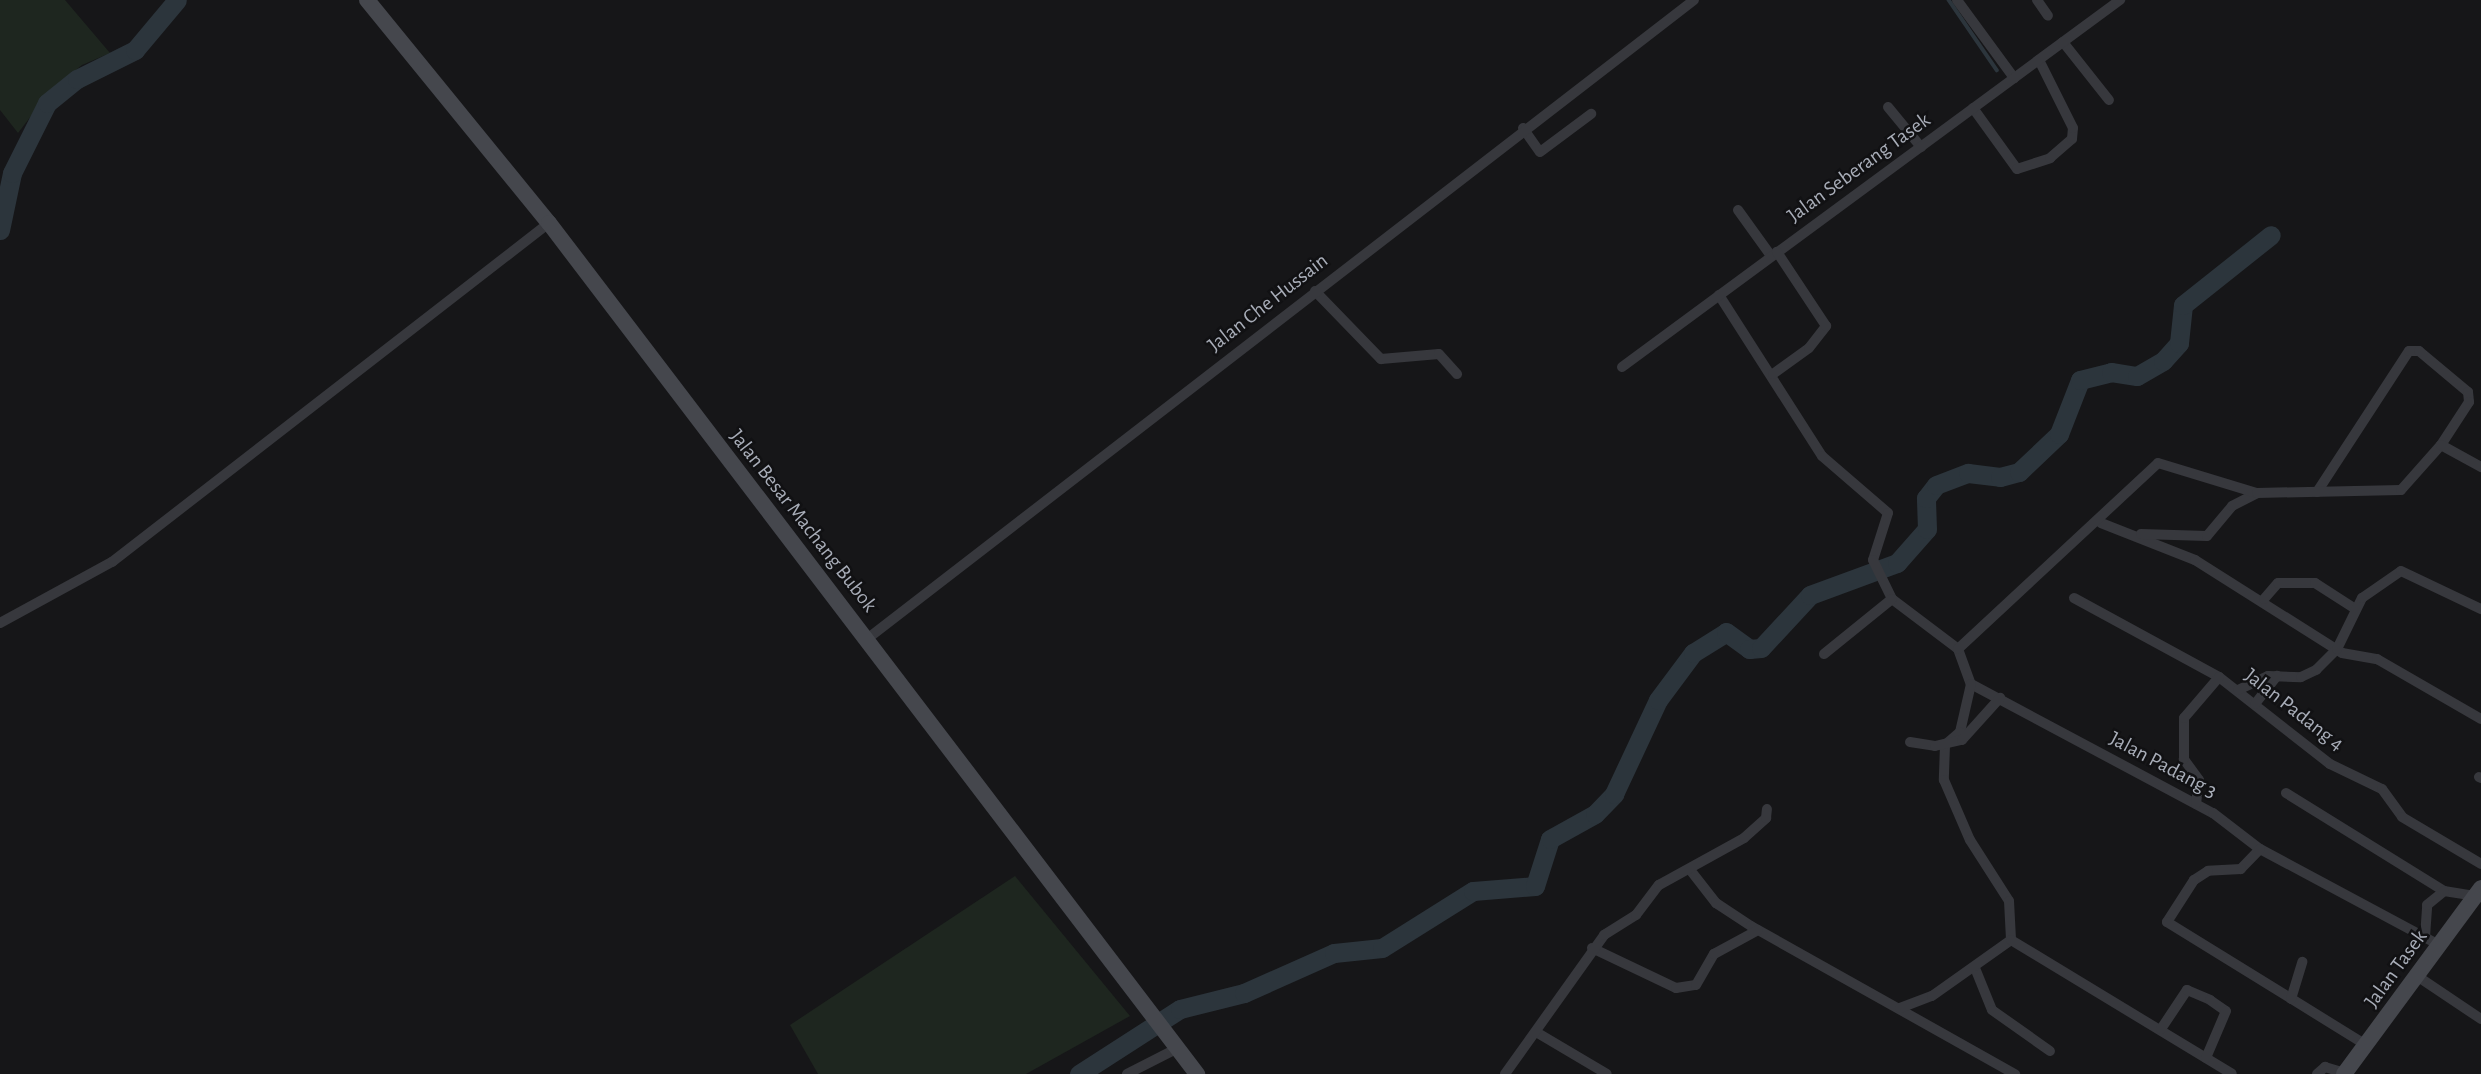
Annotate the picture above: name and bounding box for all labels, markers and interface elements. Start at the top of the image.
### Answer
street label: Jalan Seberang Tasek [1783,108,1935,228]
street label: Jalan Che Hussain [1203,248,1333,358]
street label: Jalan Besar Machang Bubok [724,425,882,617]
street label: Jalan Padang 4 [2239,663,2349,757]
street label: Jalan Padang 3 [2105,726,2221,804]
street label: Jalan Tasek [2359,925,2433,1013]

